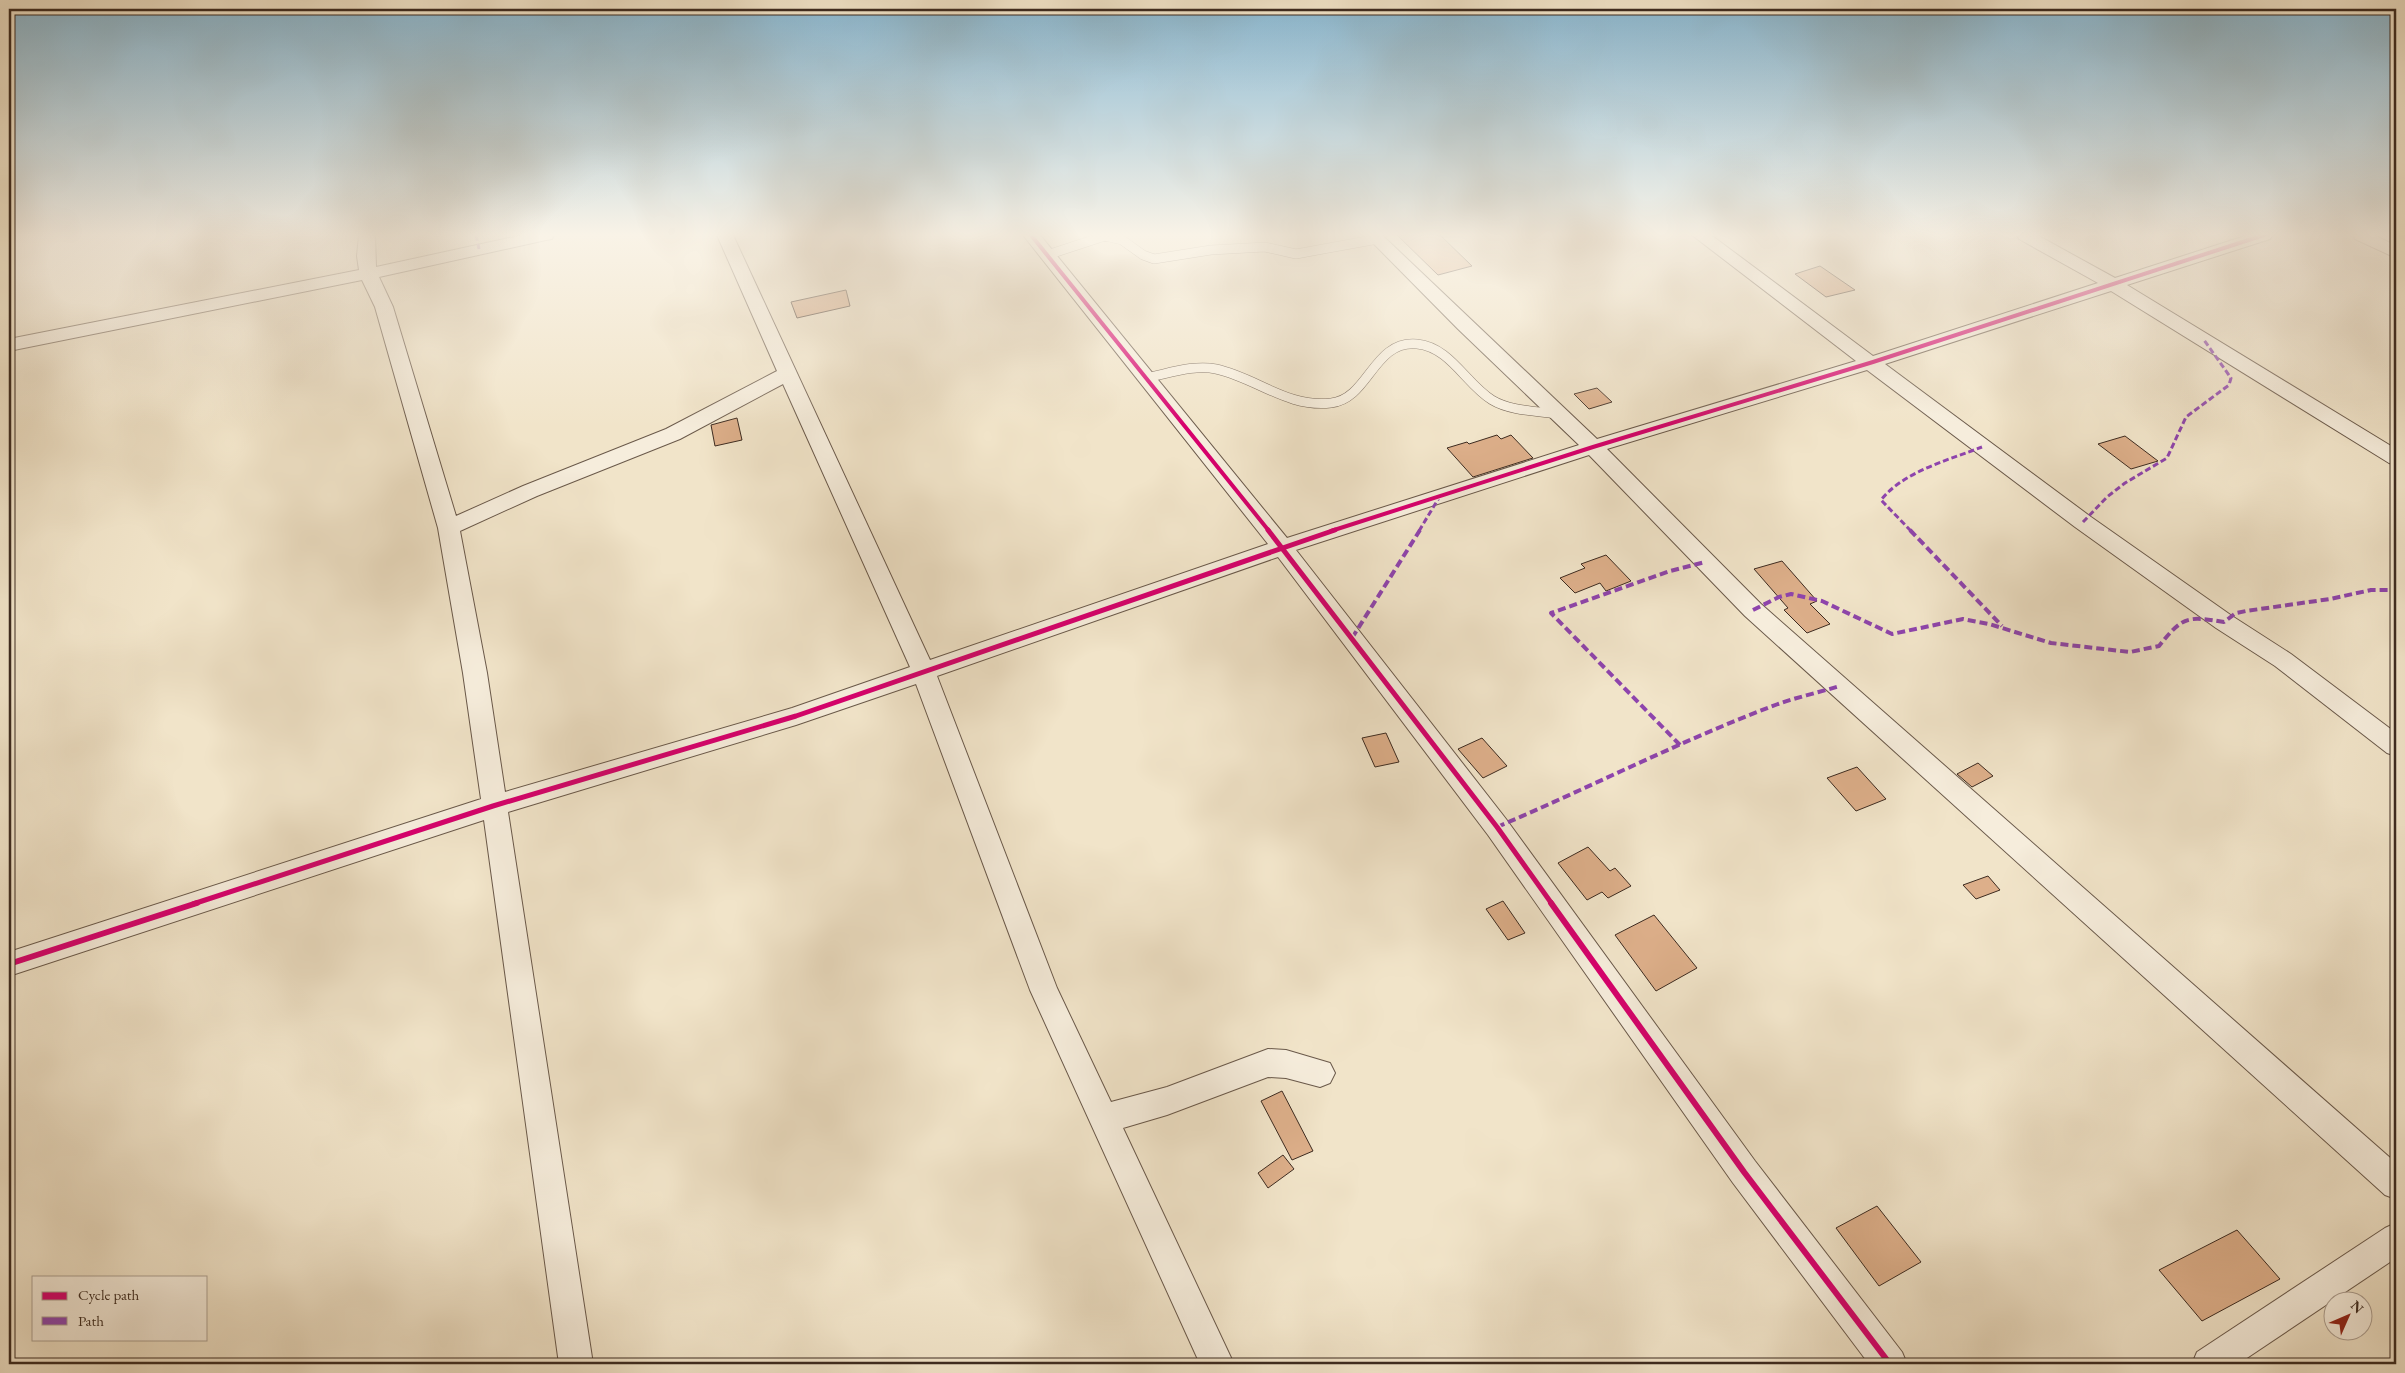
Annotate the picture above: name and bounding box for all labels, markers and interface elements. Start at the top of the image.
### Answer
legend [32,1276,208,1340]
text: Cycle path [78,1285,140,1304]
north arrow [2322,1290,2372,1340]
text: N [2347,1296,2368,1318]
text: Path [78,1311,104,1330]

